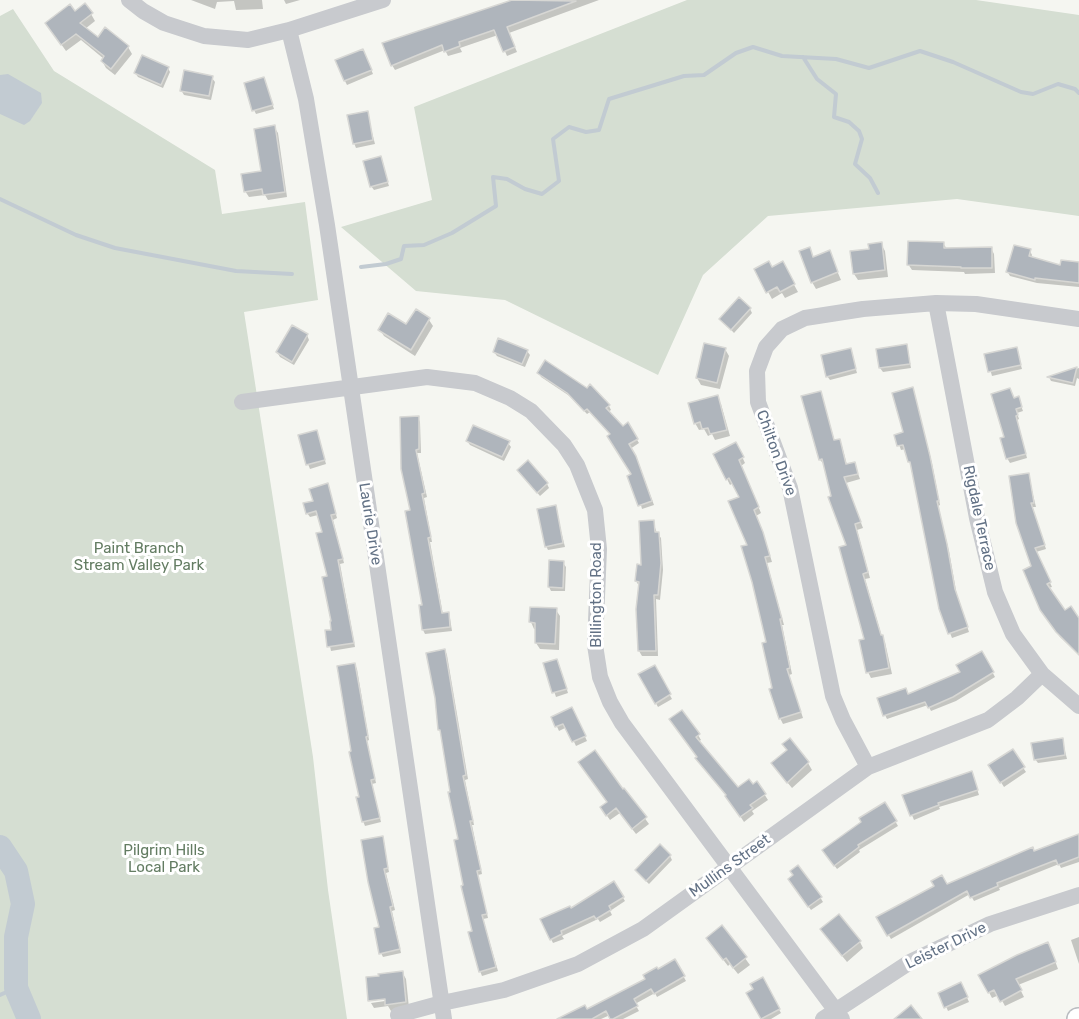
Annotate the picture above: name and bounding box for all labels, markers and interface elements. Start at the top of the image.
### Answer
street label: Chilton Drive [752,408,800,498]
street label: Rigdale Terrace [959,464,999,572]
street label: Laurie Drive [355,481,385,567]
park label: Paint Branch Stream Valley Park [74,540,204,575]
street label: Billington Road [588,542,606,648]
street label: Mullins Street [686,831,774,901]
park label: Pilgrim Hills Local Park [123,842,205,877]
street label: Leister Drive [903,919,989,973]

